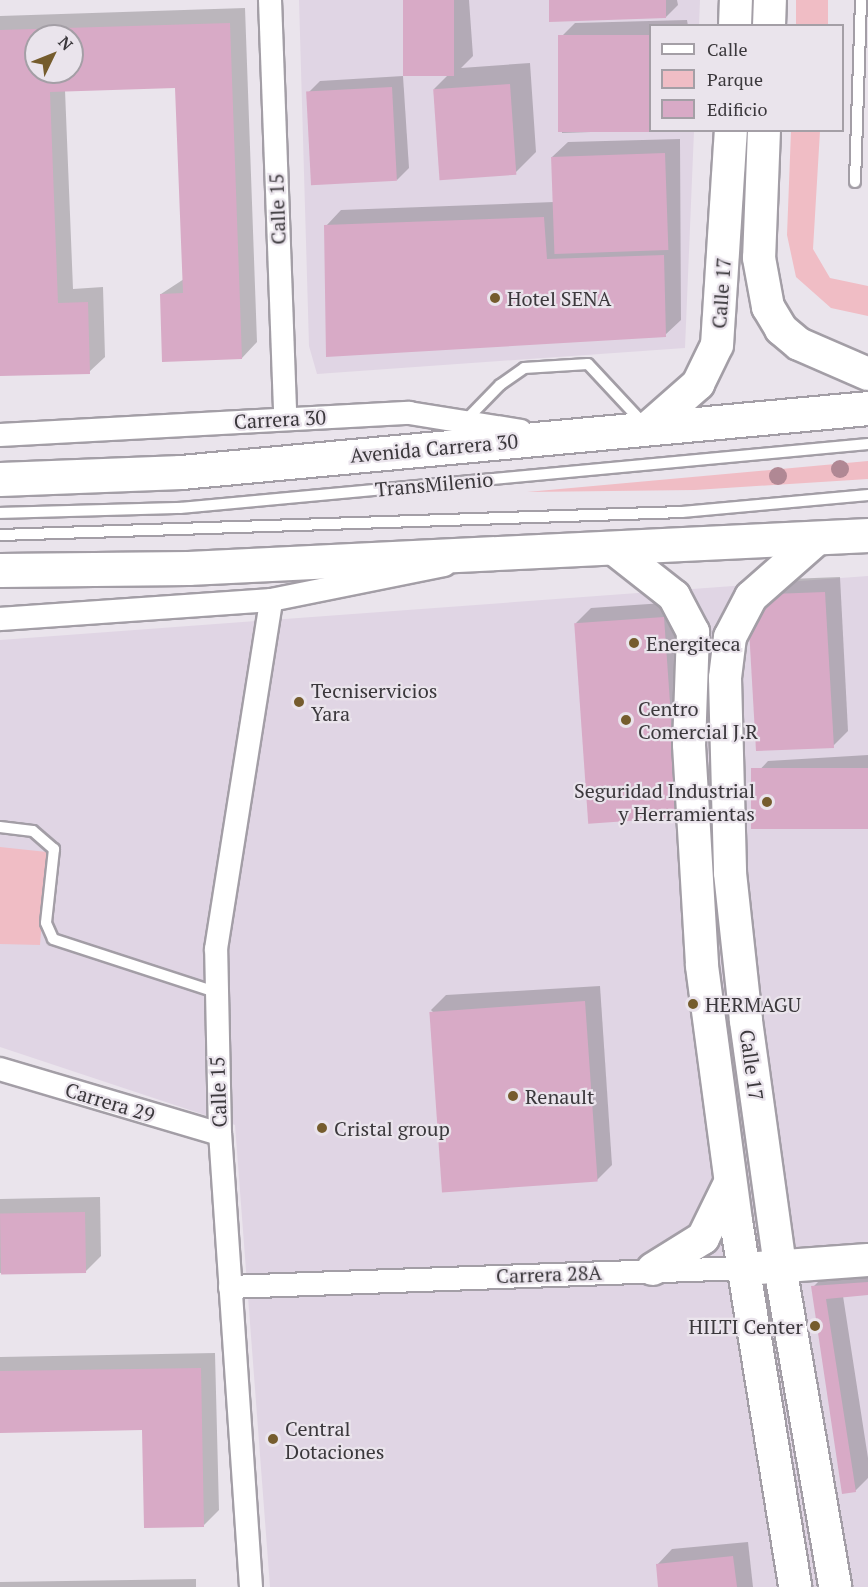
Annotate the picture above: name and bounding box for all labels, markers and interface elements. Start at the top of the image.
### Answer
north arrow [24,24,84,84]
legend [649,24,844,132]
text: N [54,31,78,55]
text: Calle [707,37,748,61]
text: Parque [707,67,763,91]
text: Edificio [707,97,767,121]
street label: Calle 15 [264,173,290,245]
street label: Calle 17 [707,257,735,329]
place label: Hotel SENA [507,286,611,310]
marker: Hotel SENA [488,291,502,305]
street label: Carrera 30 [233,405,327,433]
street label: Avenida Carrera 30 [349,429,519,467]
street label: TransMilenio [374,467,494,501]
place label: Energiteca [646,631,741,655]
marker: Energiteca [627,636,641,650]
place label: Tecniservicios Yara [311,678,437,725]
marker: Tecniservicios Yara [292,695,306,709]
place label: Centro Comercial J.R [638,696,758,743]
marker: Centro Comercial J.R [619,713,633,727]
place label: Seguridad Industrial y Herramientas [574,778,755,825]
marker: Seguridad Industrial y Herramientas [760,795,774,809]
place label: HERMAGU [705,992,801,1016]
marker: HERMAGU [686,997,700,1011]
street label: Calle 17 [735,1028,769,1102]
street label: Calle 15 [205,1056,231,1128]
street label: Carrera 29 [62,1077,158,1127]
place label: Renault [525,1084,594,1108]
marker: Renault [506,1089,520,1103]
place label: Cristal group [334,1116,450,1140]
marker: Cristal group [315,1121,329,1135]
street label: Carrera 28A [496,1260,602,1288]
place label: HILTI Center [689,1314,803,1338]
marker: HILTI Center [808,1319,822,1333]
place label: Central Dotaciones [285,1416,385,1463]
marker: Central Dotaciones [266,1432,280,1446]

